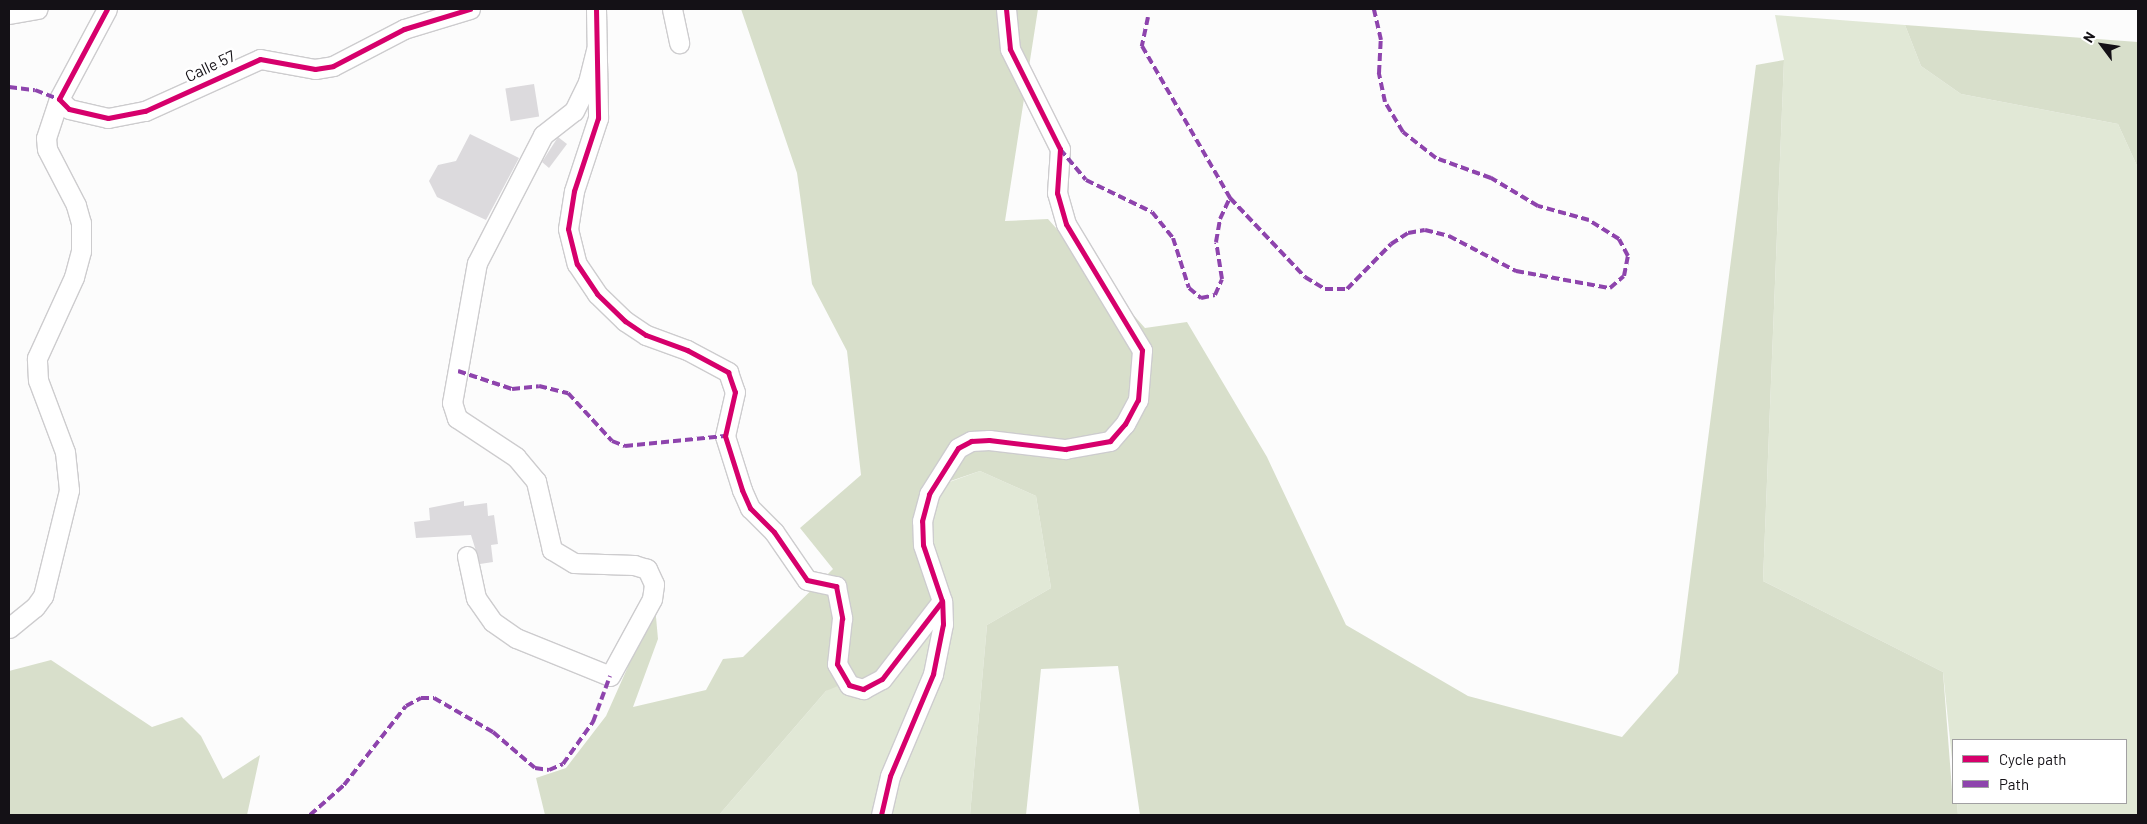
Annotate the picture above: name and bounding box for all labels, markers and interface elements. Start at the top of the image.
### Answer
north arrow [2077,20,2127,70]
text: N [2079,29,2098,45]
street label: Calle 57 [182,46,238,86]
legend [1952,739,2127,804]
text: Cycle path [1999,750,2066,768]
text: Path [1999,775,2029,793]

